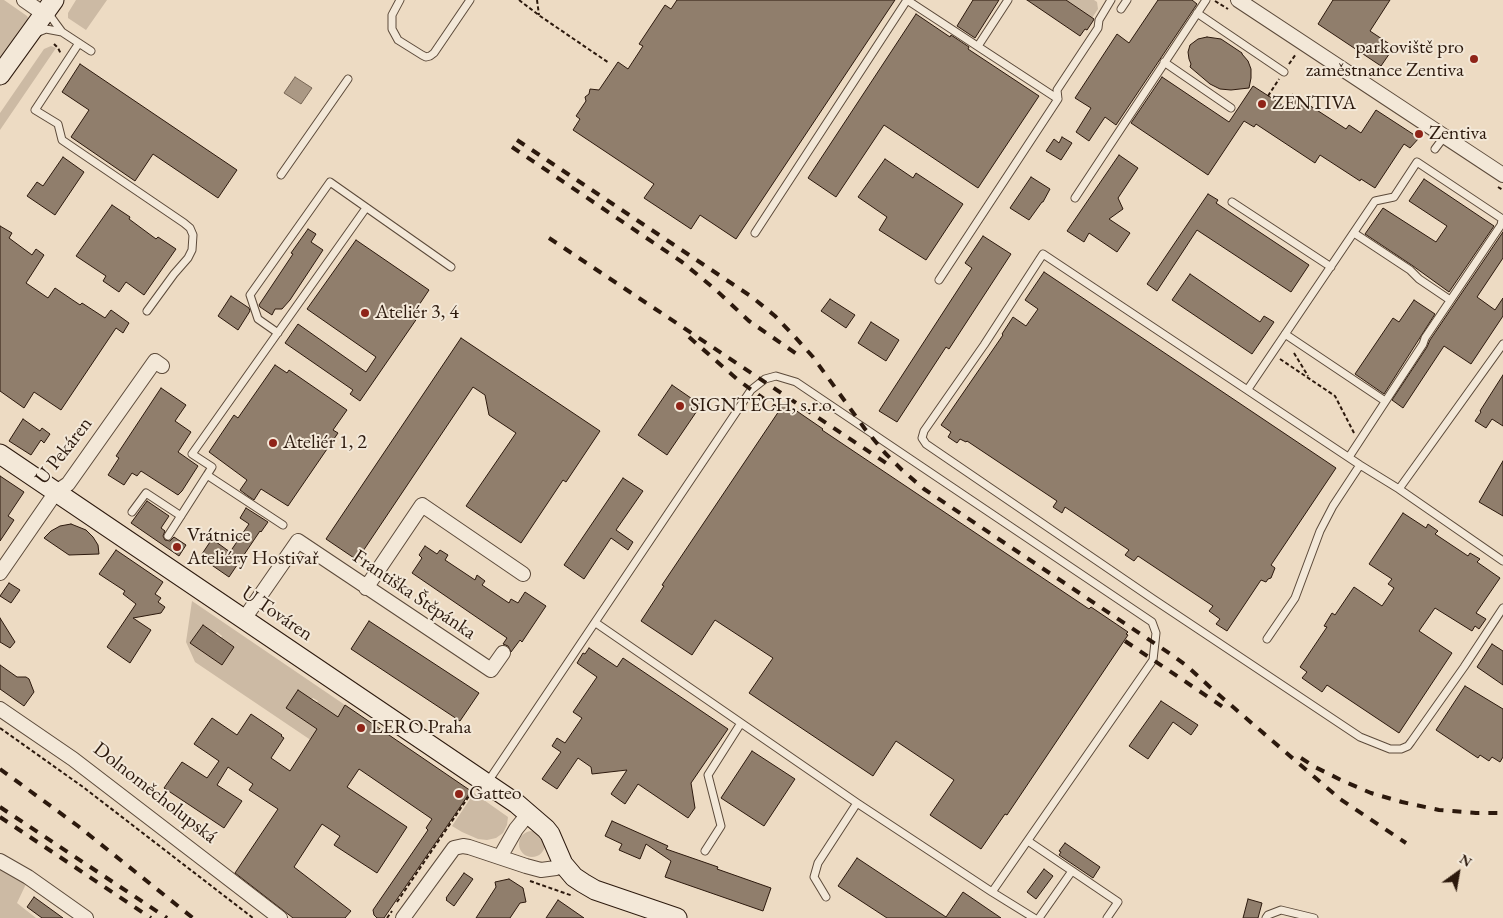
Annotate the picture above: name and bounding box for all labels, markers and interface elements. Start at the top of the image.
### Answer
place label: parkoviště pro zaměstnance Zentiva [1306,36,1464,83]
marker: parkoviště pro zaměstnance Zentiva [1468,53,1480,65]
place label: ZENTIVA [1272,92,1356,116]
marker: ZENTIVA [1256,98,1268,110]
place label: Zentiva [1429,122,1487,146]
marker: Zentiva [1413,128,1425,140]
place label: Ateliér 3, 4 [375,301,459,325]
marker: Ateliér 3, 4 [359,307,371,319]
place label: SIGNTECH, s.r.o. [690,394,836,418]
marker: SIGNTECH, s.r.o. [674,400,686,412]
street label: U Pekáren [30,412,98,490]
place label: Ateliér 1, 2 [283,431,367,455]
marker: Ateliér 1, 2 [267,437,279,449]
place label: Vrátnice Ateliéry Hostivař [187,524,319,571]
marker: Vrátnice Ateliéry Hostivař [171,541,183,553]
street label: Františka Štěpánka [348,545,480,645]
street label: U Továren [237,581,317,647]
place label: LERO Praha [371,716,471,740]
marker: LERO Praha [355,722,367,734]
street label: Dolnoměcholupská [88,737,222,849]
place label: Gatteo [469,782,522,806]
marker: Gatteo [453,788,465,800]
north arrow [1433,848,1483,898]
text: N [1456,850,1476,871]

